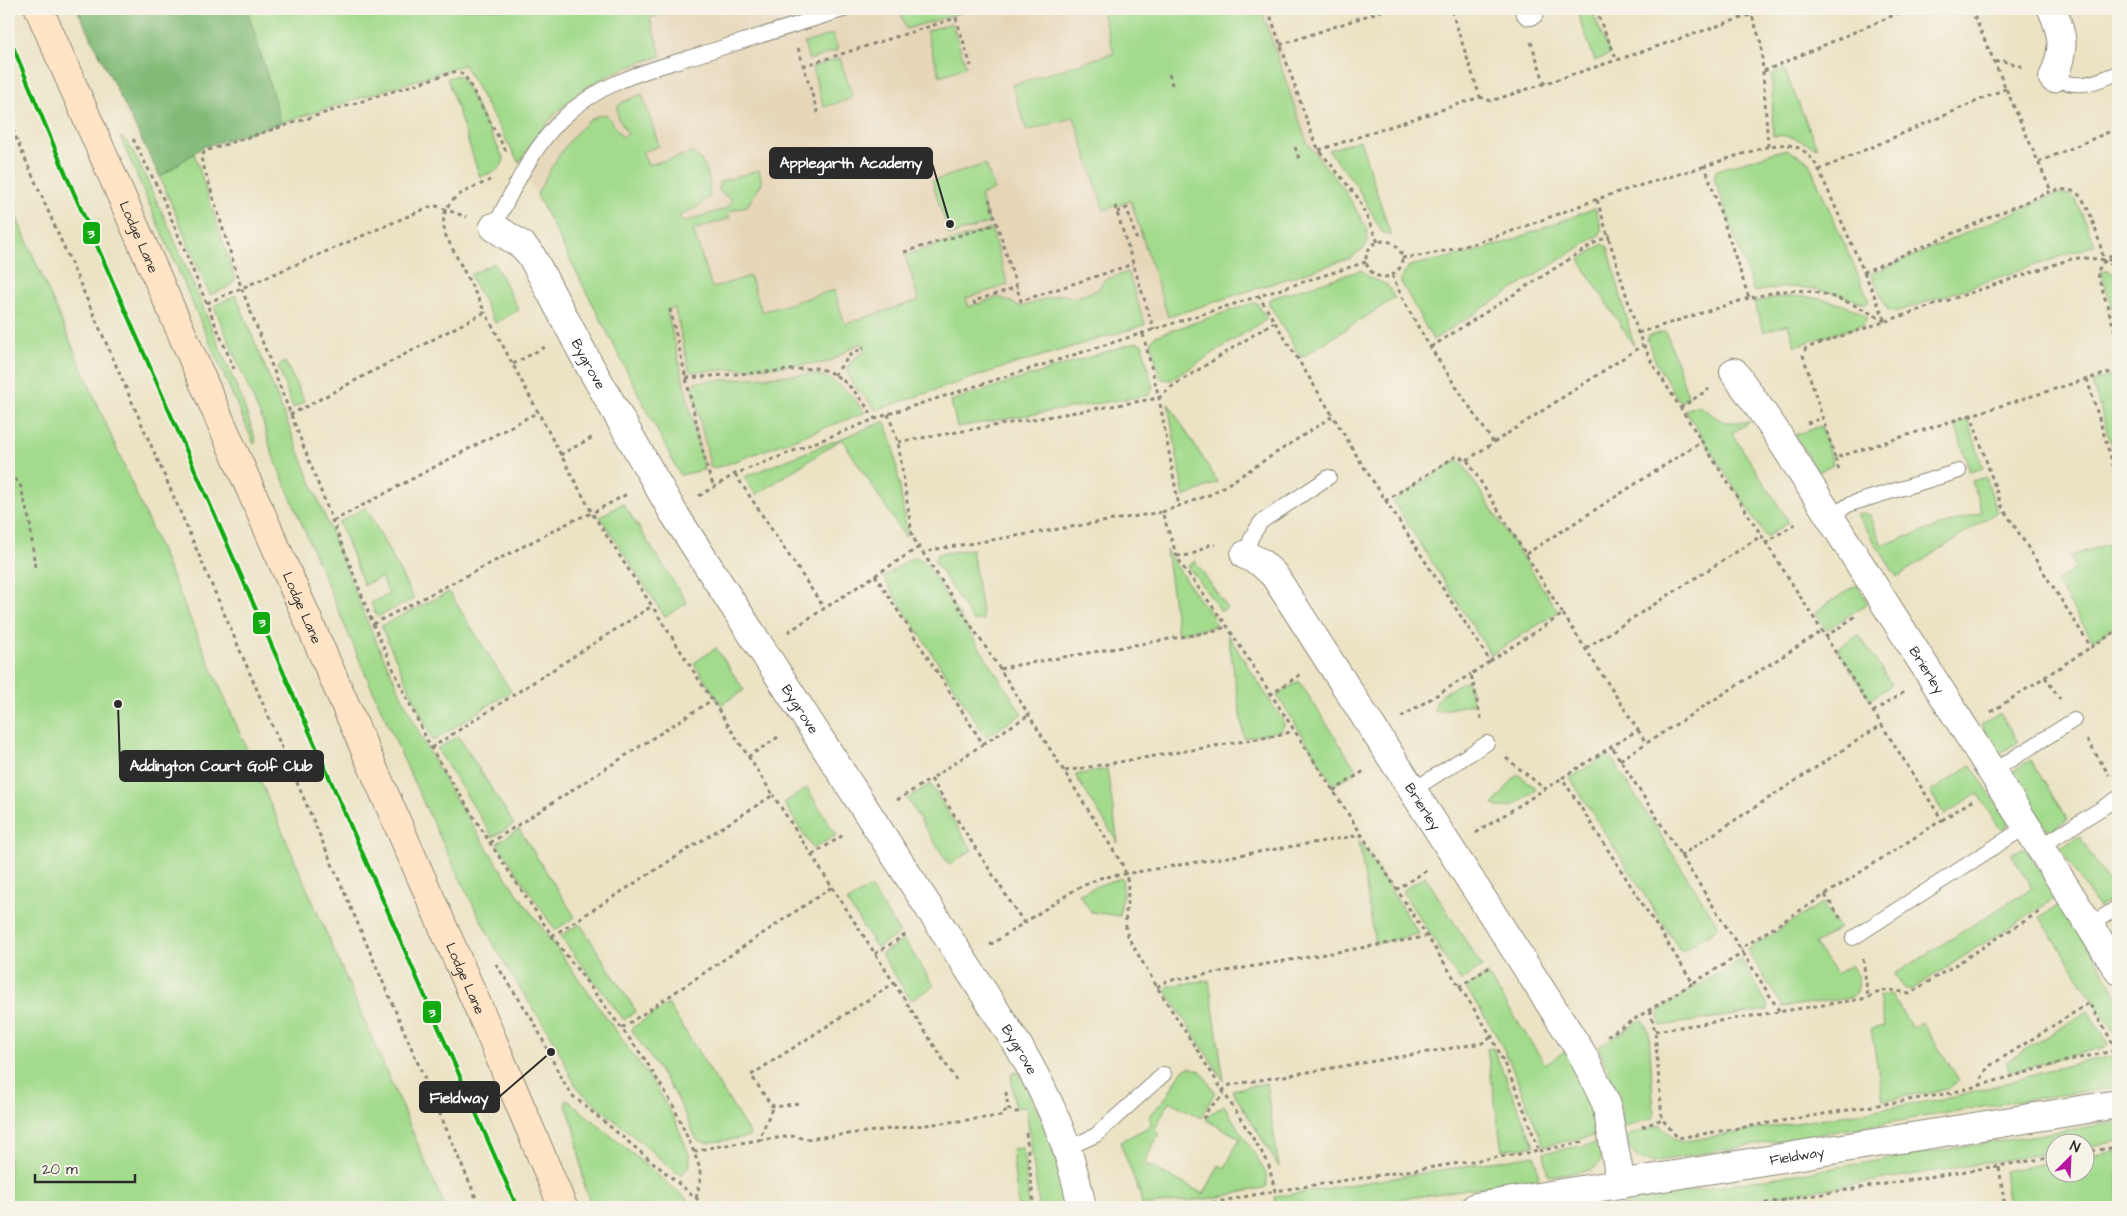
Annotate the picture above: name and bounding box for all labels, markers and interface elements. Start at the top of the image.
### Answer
callout: Applegarth Academy [770,148,932,178]
text: Applegarth Academy [780,153,923,176]
street label: Lodge Lane [114,198,163,277]
line badge: 3 [82,221,101,245]
text: 3 [86,224,95,244]
street label: Bygrove [566,335,610,394]
street label: Lodge Lane [277,569,326,647]
line badge: 3 [252,611,271,635]
text: 3 [257,613,266,633]
street label: Brierley [1904,643,1949,698]
street label: Bygrove [776,681,823,739]
callout: Addington Court Golf Club [120,751,323,781]
text: Addington Court Golf Club [130,756,313,779]
street label: Brierley [1400,780,1445,835]
street label: Lodge Lane [440,940,489,1018]
line badge: 3 [422,1000,442,1024]
text: 3 [427,1003,436,1023]
street label: Bygrove [996,1021,1042,1079]
callout: Fieldway [420,1082,499,1112]
text: Fieldway [430,1088,489,1110]
north arrow [2044,1134,2094,1184]
text: N [2067,1136,2083,1158]
street label: Fieldway [1768,1142,1826,1171]
scale bar [35,1151,135,1183]
text: 20 m [42,1159,78,1180]

